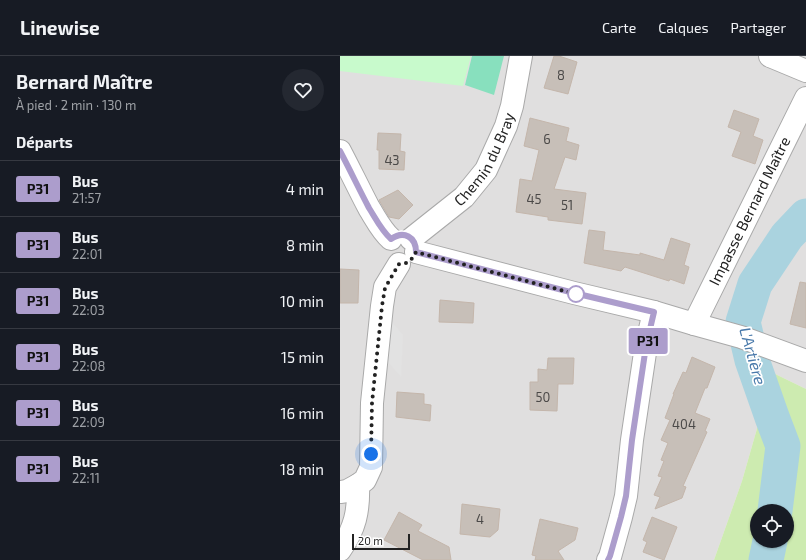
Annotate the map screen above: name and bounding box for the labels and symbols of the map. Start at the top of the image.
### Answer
house number: 8 [557,67,565,83]
street label: Chemin du Bray [450,110,518,209]
house number: 6 [543,131,551,147]
street label: Impasse Bernard Maître [705,133,793,288]
house number: 43 [384,152,400,168]
house number: 45 [527,191,542,207]
house number: 51 [561,197,573,213]
unlabelled marker [567,285,585,303]
water label: L'Artière [736,325,771,387]
line badge: P31 [625,328,671,354]
house number: 50 [536,389,550,405]
house number: 404 [672,416,696,432]
your location [361,444,381,464]
house number: 4 [476,511,484,527]
scale bar [352,532,410,551]

